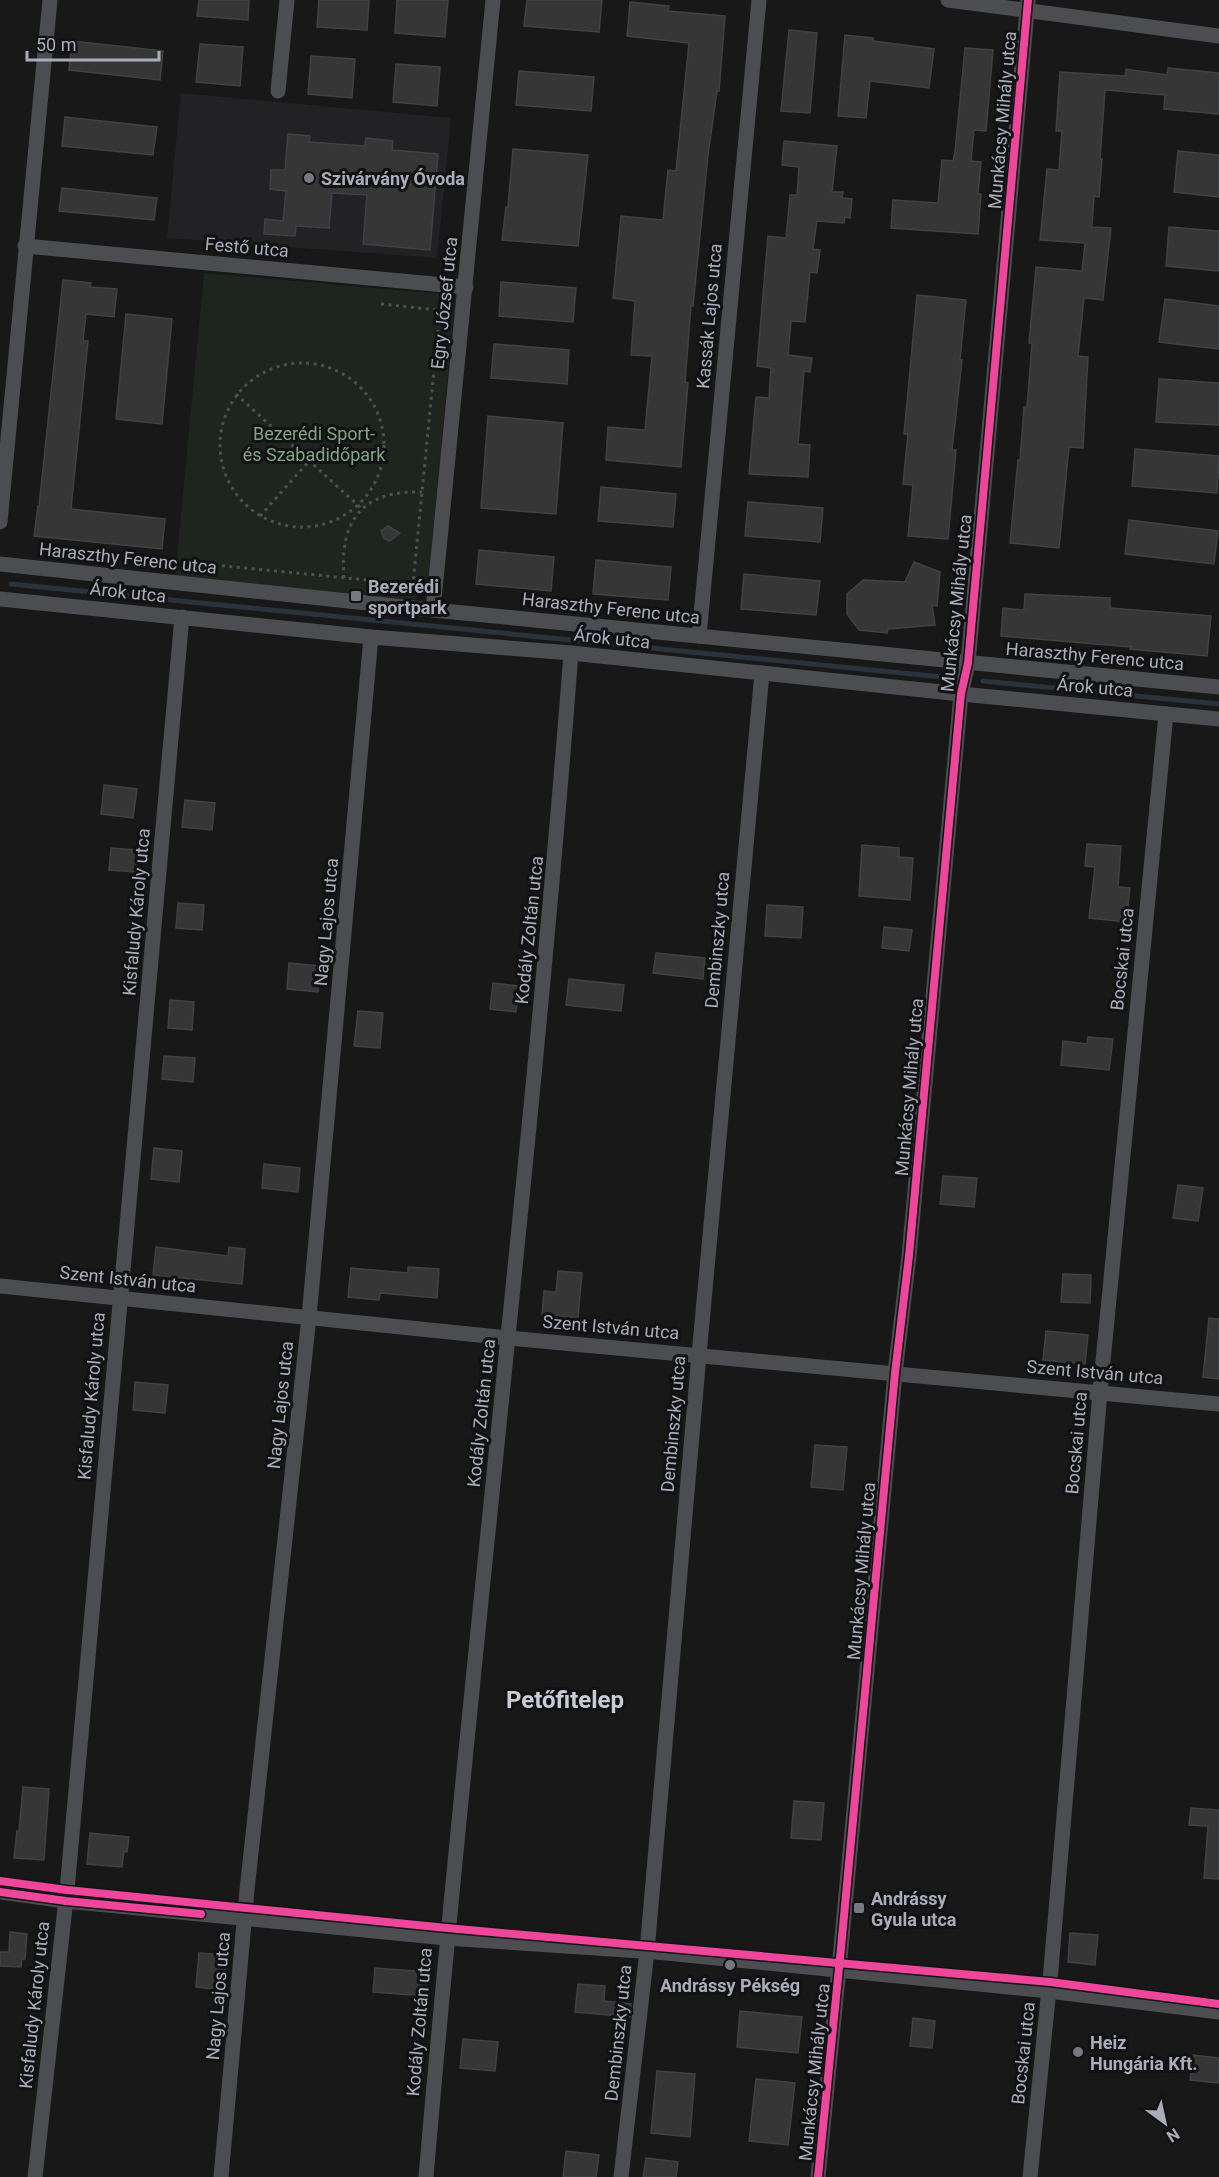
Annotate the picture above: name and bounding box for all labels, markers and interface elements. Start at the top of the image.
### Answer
scale bar [27,24,159,62]
street label: Munkácsy Mihály utca [984,30,1020,210]
text: 50 m [36,34,76,55]
place label: Szivárvány Óvoda [321,168,465,189]
marker: Szivárvány Óvoda [302,171,316,185]
street label: Festő utca [204,233,290,261]
street label: Egry József utca [427,236,461,370]
street label: Kassák Lajos utca [692,242,726,390]
park label: Bezerédi Sport- és Szabadidőpark [243,423,386,465]
street label: Munkácsy Mihály utca [936,513,976,693]
street label: Haraszthy Ferenc utca [38,538,218,578]
place label: Bezerédi sportpark [368,576,447,618]
street label: Árok utca [89,578,167,606]
street label: Haraszthy Ferenc utca [521,588,701,628]
marker: Bezerédi sportpark [349,589,363,603]
street label: Árok utca [573,624,651,652]
street label: Haraszthy Ferenc utca [1005,638,1185,674]
street label: Árok utca [1056,673,1134,701]
street label: Kisfaludy Károly utca [118,827,154,997]
street label: Kodály Zoltán utca [511,855,547,1005]
street label: Nagy Lajos utca [310,857,342,987]
street label: Dembinszky utca [701,871,733,1009]
street label: Bocskai utca [1106,907,1138,1011]
street label: Munkácsy Mihály utca [891,997,927,1177]
street label: Szent István utca [59,1261,197,1297]
street label: Kisfaludy Károly utca [73,1311,109,1481]
street label: Szent István utca [542,1311,680,1343]
street label: Kodály Zoltán utca [463,1338,499,1488]
street label: Nagy Lajos utca [263,1340,297,1470]
street label: Dembinszky utca [657,1355,689,1493]
street label: Szent István utca [1026,1356,1164,1388]
street label: Bocskai utca [1061,1391,1091,1495]
street label: Munkácsy Mihály utca [843,1481,879,1661]
district label: Petőfitelep [506,1686,624,1714]
place label: Andrássy Gyula utca [871,1888,957,1930]
marker: Andrássy Gyula utca [852,1901,866,1915]
street label: Kisfaludy Károly utca [15,1920,53,2090]
street label: Nagy Lajos utca [202,1931,234,2061]
street label: Kodály Zoltán utca [402,1947,436,2097]
marker: Andrássy Pékség [723,1958,737,1972]
street label: Dembinszky utca [600,1964,636,2102]
place label: Andrássy Pékség [660,1975,800,1996]
street label: Munkácsy Mihály utca [794,1982,834,2162]
street label: Bocskai utca [1007,2001,1039,2105]
place label: Heiz Hungária Kft. [1090,2032,1197,2074]
marker: Heiz Hungária Kft. [1071,2045,1085,2059]
north arrow [1135,2093,1195,2153]
text: N [1163,2124,1183,2146]

